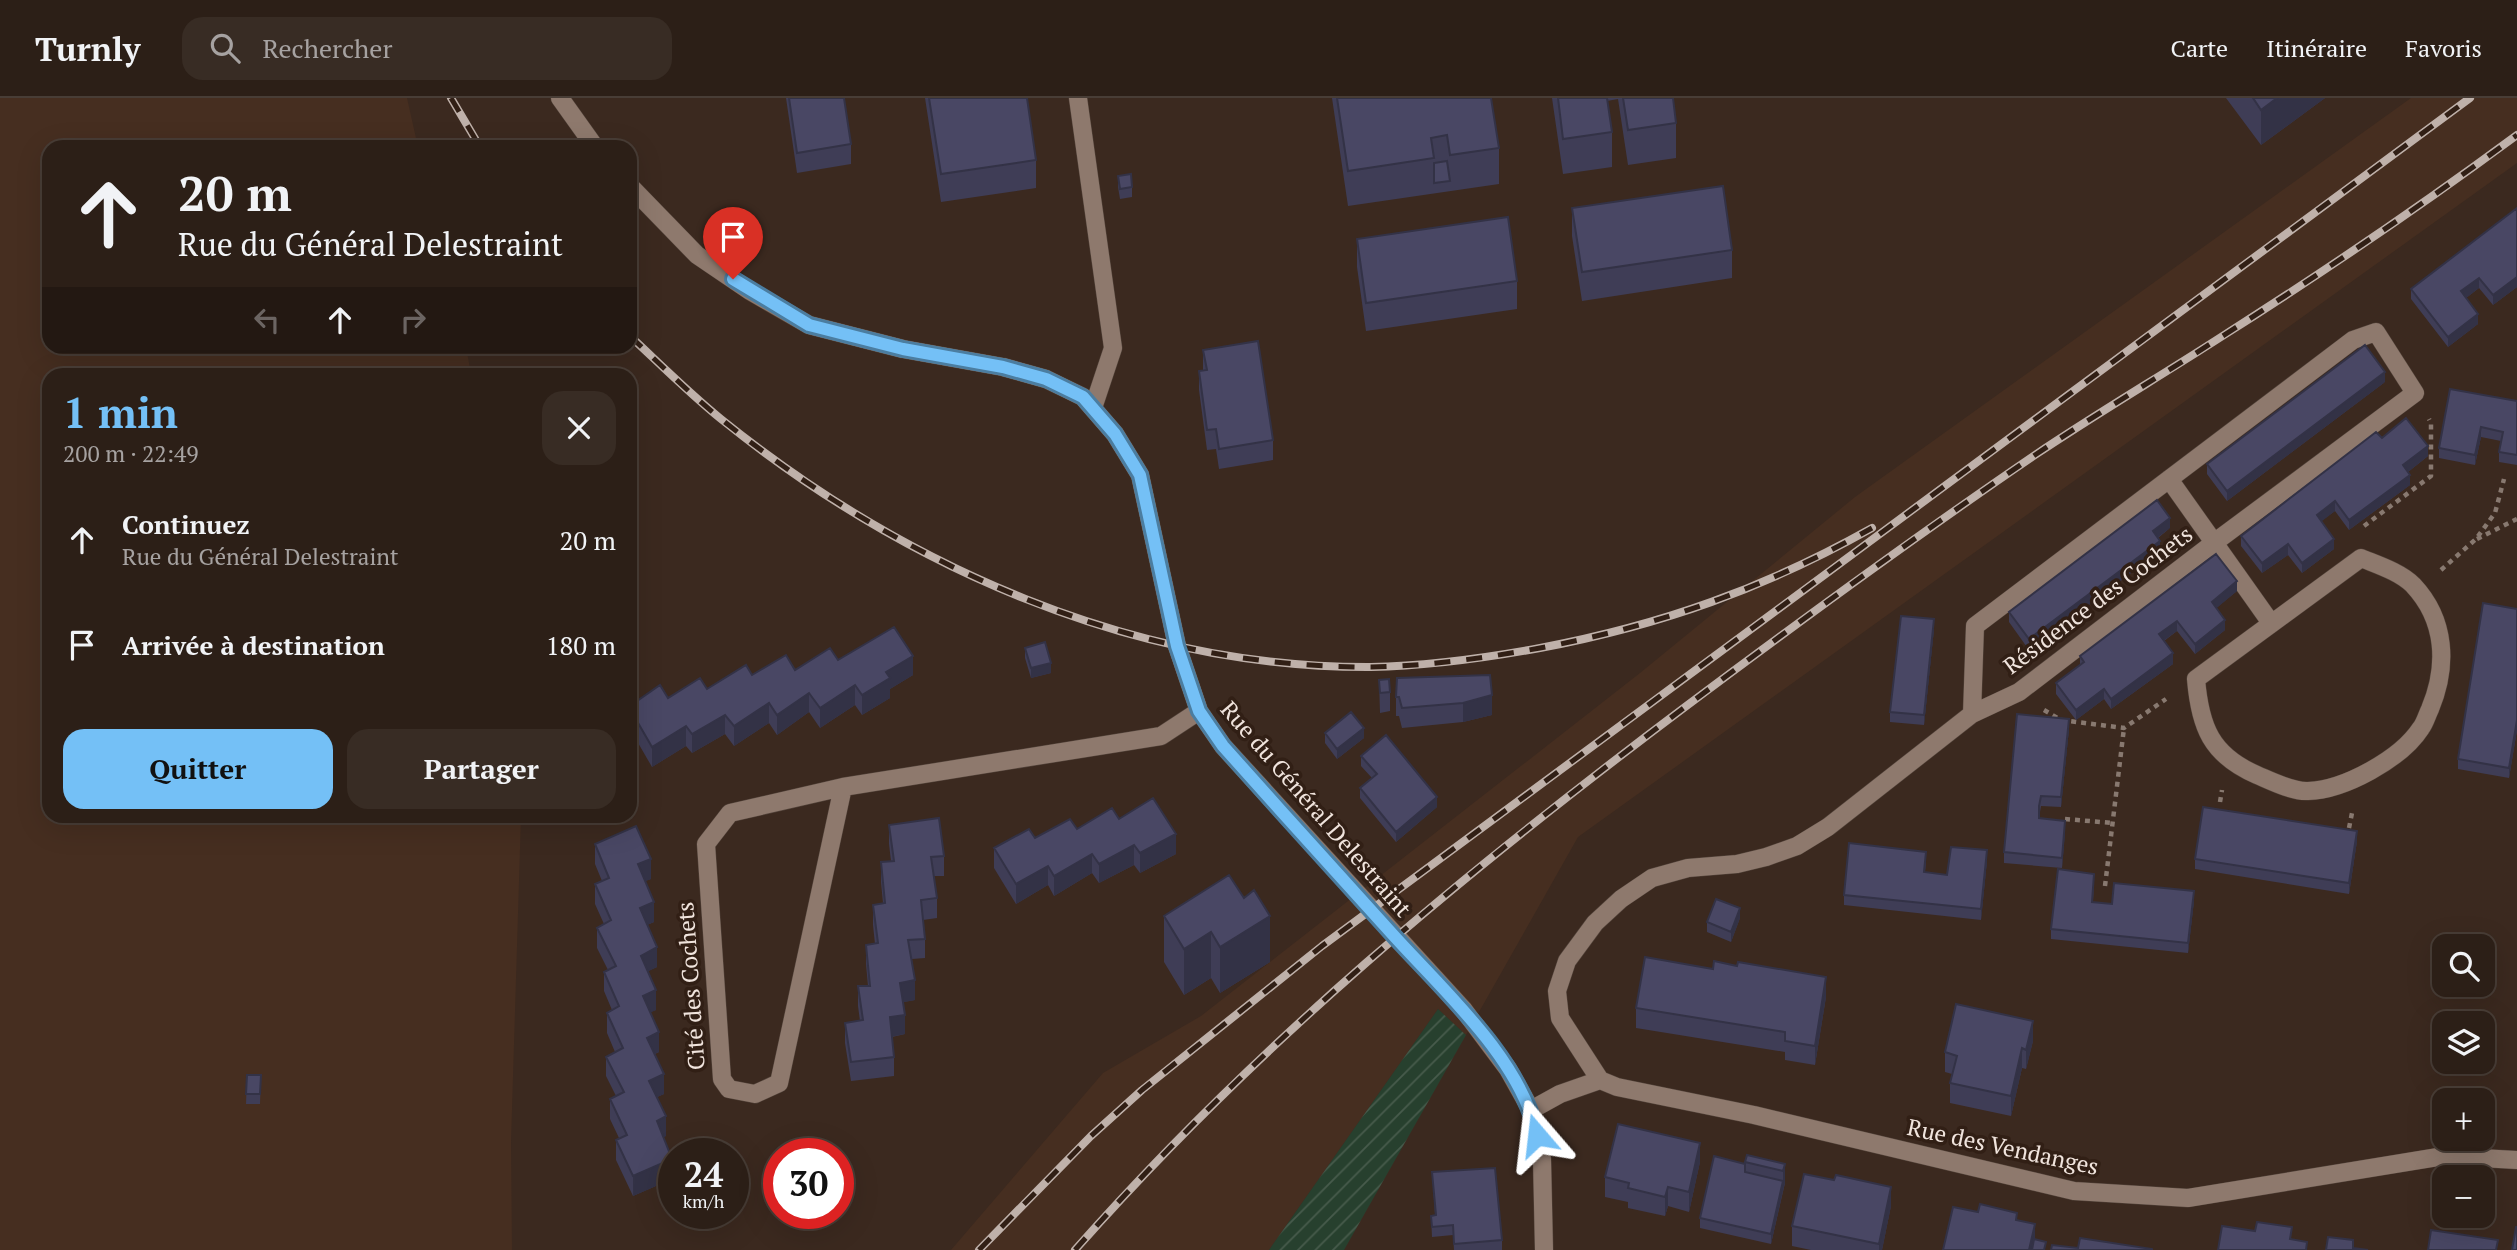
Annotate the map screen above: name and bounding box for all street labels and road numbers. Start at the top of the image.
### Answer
street label: Résidence des Cochets [1997,518,2199,681]
street label: Rue du Général Delestraint [1214,694,1419,924]
street label: Cité des Cochets [669,901,712,1071]
street label: Rue des Vendanges [1905,1111,2102,1182]

